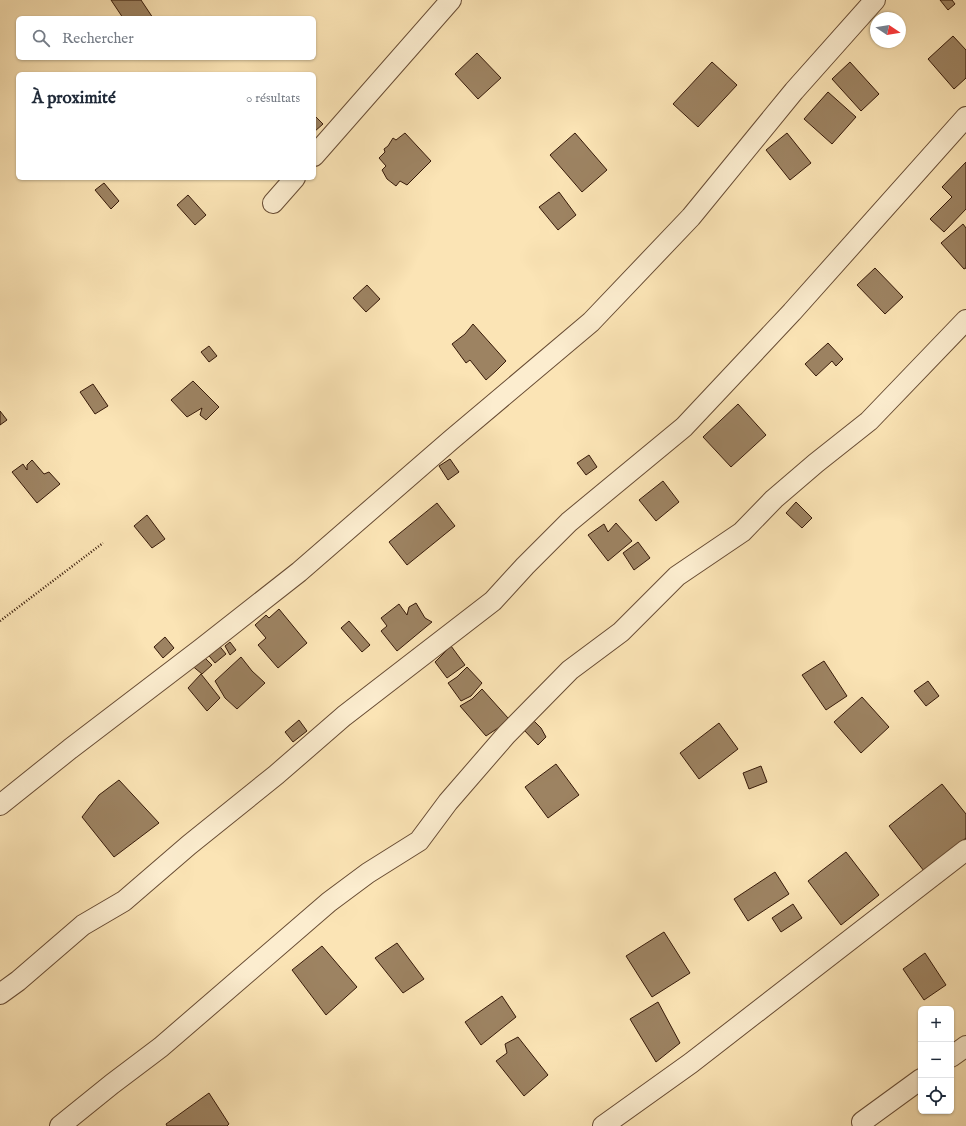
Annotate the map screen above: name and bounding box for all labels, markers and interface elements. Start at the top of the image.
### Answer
north arrow [870,12,906,48]
search box [16,16,316,60]
icon: search [30,27,52,49]
text: Rechercher [62,29,134,48]
text: À proximité [32,88,116,109]
text: 0 résultats [246,90,300,107]
map controls [918,1006,954,1114]
button: + [918,1006,954,1042]
button: − [918,1042,954,1078]
button: locate [918,1078,954,1114]

